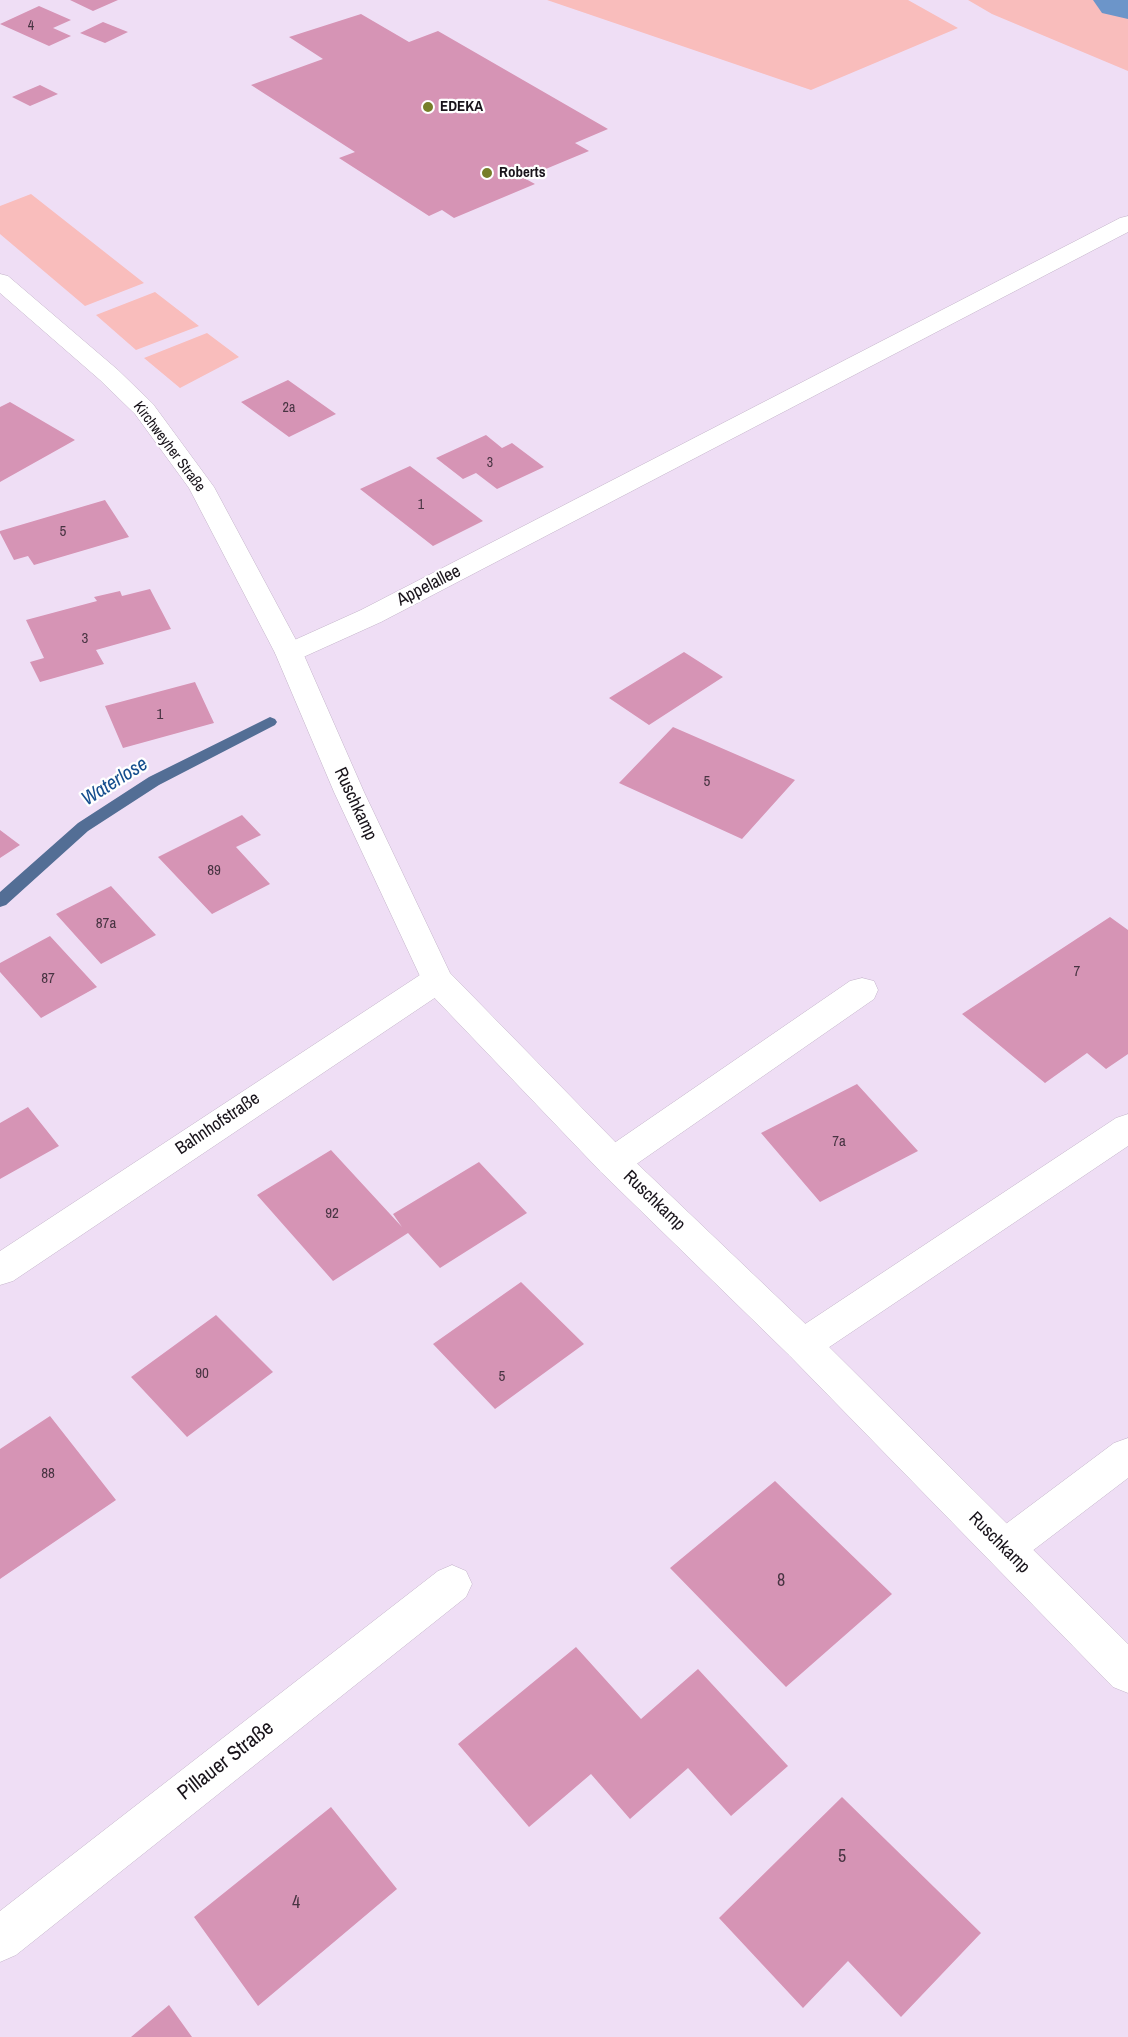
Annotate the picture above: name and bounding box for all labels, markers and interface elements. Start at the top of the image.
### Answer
house number: 4 [28,18,34,34]
place label: EDEKA [440,98,483,116]
marker: EDEKA [421,100,435,114]
place label: Roberts [499,164,545,182]
marker: Roberts [480,166,494,180]
street label: Kirchweyher Straße [129,398,209,496]
house number: 2a [283,400,295,416]
house number: 3 [487,455,493,471]
house number: 1 [418,497,424,513]
house number: 5 [60,523,66,541]
street label: Appelallee [393,561,465,611]
house number: 3 [82,630,88,648]
house number: 1 [157,706,163,724]
water label: Waterlose [77,752,153,812]
street label: Ruschkamp [329,764,381,844]
house number: 5 [704,773,710,791]
house number: 89 [207,862,221,880]
house number: 87a [96,915,116,933]
house number: 7 [1074,963,1080,981]
house number: 87 [41,970,55,988]
street label: Bahnhofstraße [172,1088,264,1160]
house number: 7a [832,1133,846,1151]
street label: Ruschkamp [618,1166,690,1236]
house number: 92 [325,1205,339,1223]
house number: 90 [195,1365,209,1383]
house number: 5 [499,1368,505,1386]
house number: 88 [41,1465,55,1483]
street label: Ruschkamp [964,1508,1034,1578]
house number: 8 [777,1570,785,1592]
street label: Pillauer Straße [173,1716,279,1806]
house number: 5 [838,1846,846,1868]
house number: 4 [292,1892,300,1914]

